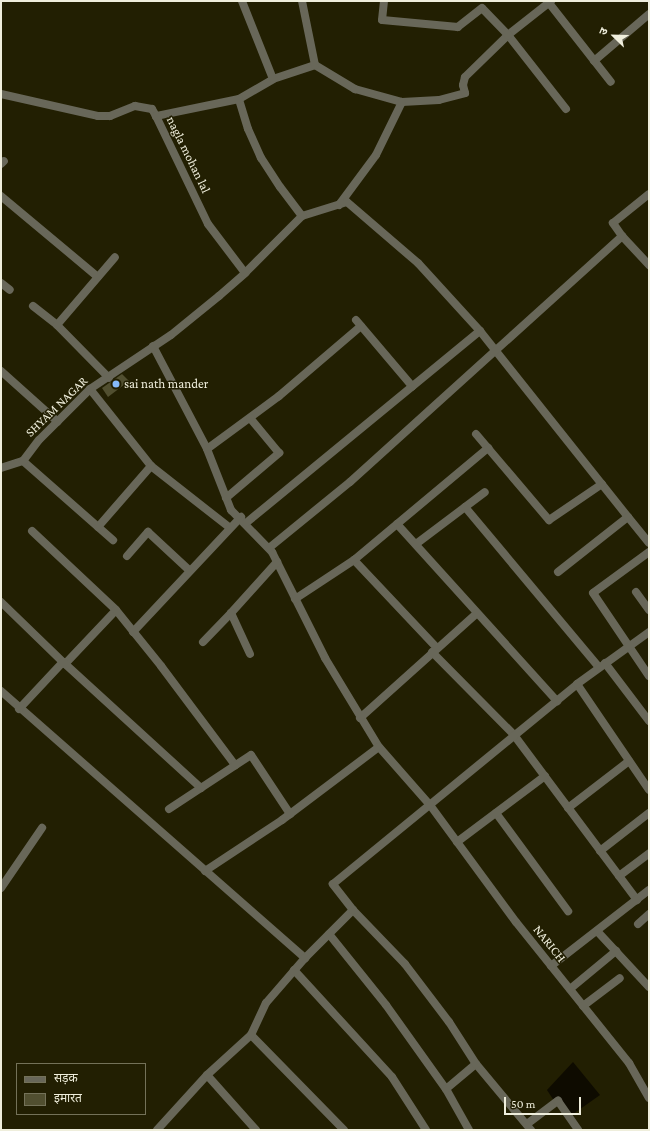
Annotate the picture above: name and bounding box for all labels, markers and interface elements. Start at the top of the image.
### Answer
north arrow [594,16,634,56]
text: उ [596,26,610,37]
street label: nagla mohan lal [163,114,213,196]
street label: SHYAM NAGAR [23,374,91,440]
place label: sai nath mander [124,376,208,392]
marker: sai nath mander [111,379,121,389]
street label: NARICH [529,922,569,966]
legend [16,1063,146,1115]
text: सड़क [54,1071,78,1085]
scale bar [506,1089,583,1115]
text: इमारत [54,1091,82,1105]
text: 50 m [511,1097,535,1111]

